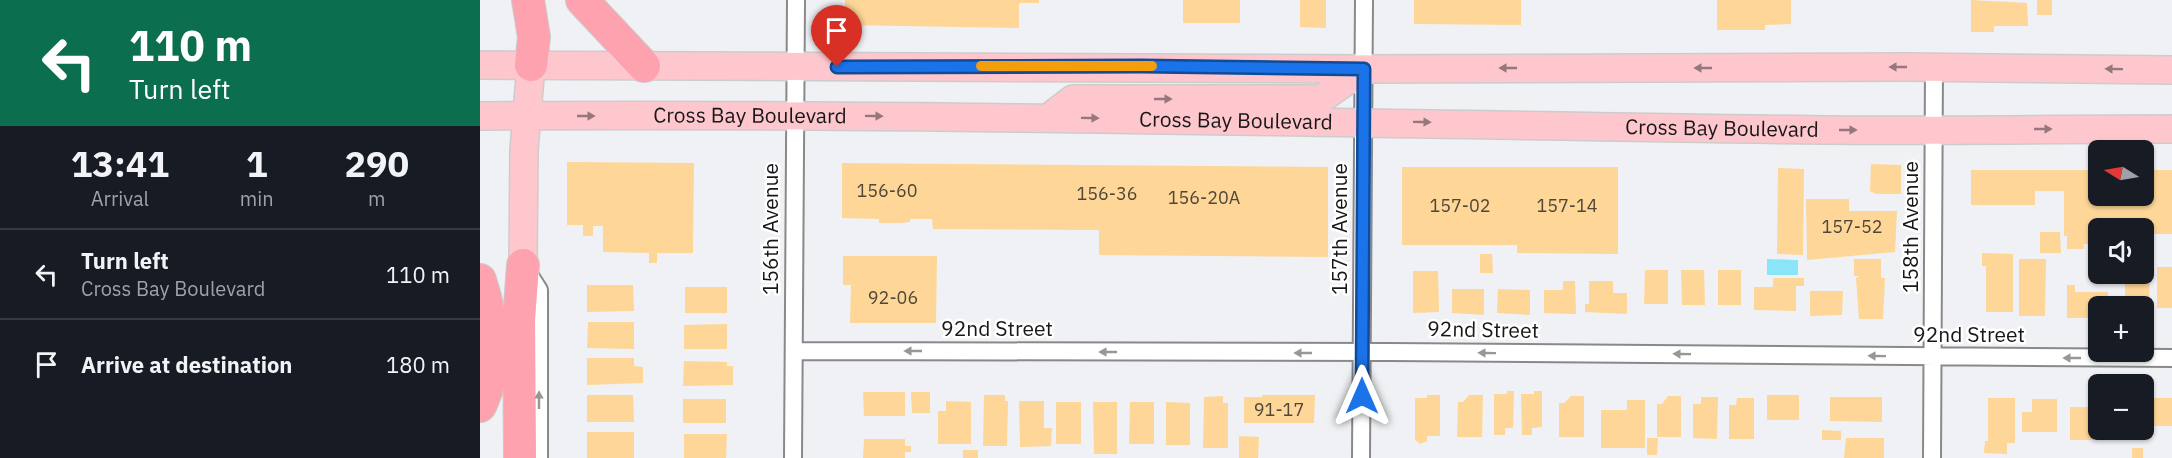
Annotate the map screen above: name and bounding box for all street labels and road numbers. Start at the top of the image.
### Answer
street label: Cross Bay Boulevard [653,100,847,129]
street label: Cross Bay Boulevard [1139,104,1333,135]
street label: Cross Bay Boulevard [1625,112,1819,143]
street label: 158th Avenue [1896,161,1924,293]
street label: 156th Avenue [756,163,784,295]
street label: 157th Avenue [1325,163,1353,295]
street label: 92nd Street [941,314,1053,342]
street label: 92nd Street [1427,314,1539,344]
street label: 92nd Street [1913,320,2025,348]

